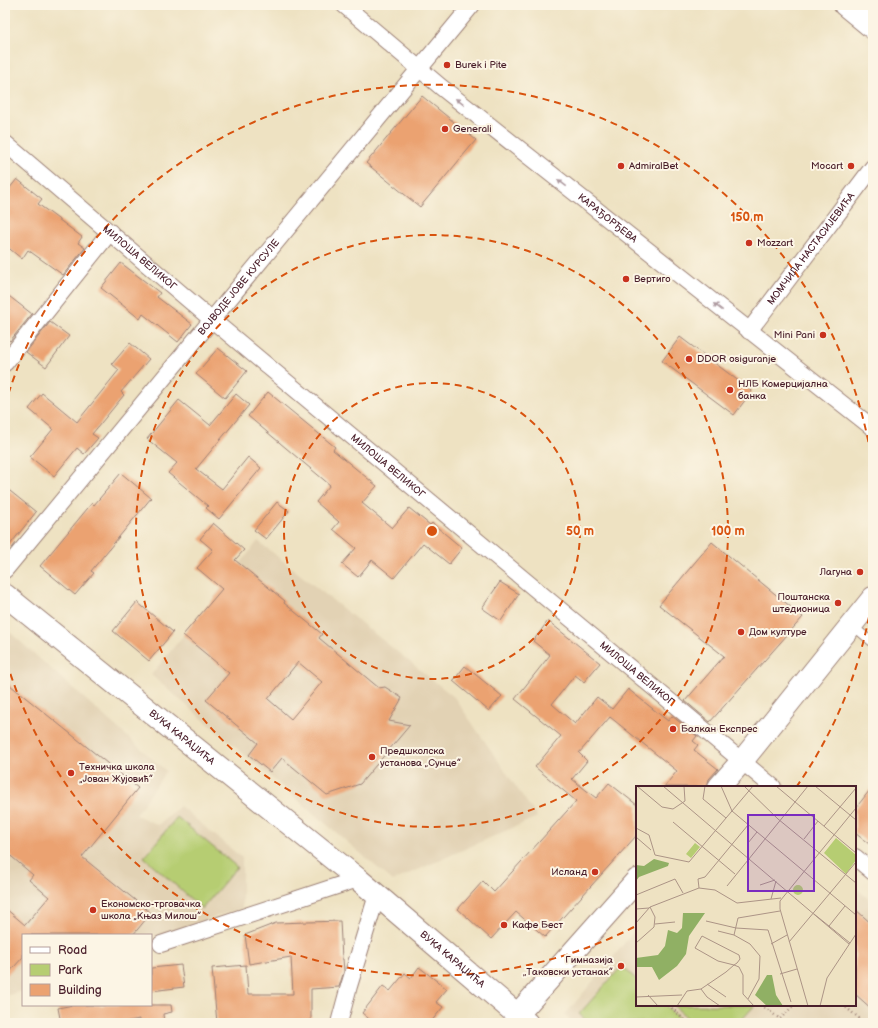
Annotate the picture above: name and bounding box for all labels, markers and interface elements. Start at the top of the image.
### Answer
place label: Burek i Pite [455,59,507,71]
marker: Burek i Pite [442,60,452,70]
one-way arrow [454,98,465,106]
place label: Generali [453,123,492,135]
marker: Generali [440,124,450,134]
place label: AdmiralBet [629,160,678,172]
place label: Mocart [811,160,843,172]
marker: AdmiralBet [616,161,626,171]
marker: Mocart [846,161,856,171]
one-way arrow [556,178,567,187]
street label: МОМЧИЛА НАСТАСИЈЕВИЋА [765,190,858,307]
street label: КАРАЂОРЂЕВА [575,191,640,246]
text: 150 m [731,210,763,225]
street label: МИЛОША ВЕЛИКОГ [100,223,179,293]
street label: ВОЈВОДЕ ЈОВЕ КУРСУЛЕ [196,236,282,338]
place label: Mozzart [757,237,793,249]
marker: Mozzart [744,238,754,248]
place label: Вертиго [634,273,670,285]
marker: Вертиго [621,274,631,284]
one-way arrow [713,303,724,311]
place label: Mini Pani [774,329,815,341]
marker: Mini Pani [818,330,828,340]
place label: DDOR osiguranje [697,353,776,365]
marker: DDOR osiguranje [684,354,694,364]
place label: НЛБ Комерцијална банка [738,378,828,402]
marker: НЛБ Комерцијална банка [725,385,735,395]
street label: МИЛОША ВЕЛИКОГ [348,432,428,501]
centre of rings [425,524,439,538]
text: 50 m [566,524,594,539]
text: 100 m [711,524,745,539]
place label: Лагуна [819,566,852,578]
marker: Лагуна [855,567,865,577]
place label: Поштанска штедионица [772,591,830,615]
marker: Поштанска штедионица [833,598,843,608]
place label: Дом културе [749,626,807,638]
marker: Дом културе [736,627,746,637]
street label: МИЛОША ВЕЛИКОГ [597,639,677,708]
street label: ВУКА КАРАЏИЋА [147,707,218,768]
place label: Балкан Експрес [681,723,758,735]
marker: Балкан Експрес [668,724,678,734]
place label: Предшколска установа „Сунце” [380,745,461,769]
marker: Предшколска установа „Сунце” [367,752,377,762]
place label: Техничка школа „Јован Жујовић” [79,761,155,785]
marker: Техничка школа „Јован Жујовић” [66,768,76,778]
inset map [636,786,856,1006]
place label: Исланд [551,866,587,878]
marker: Исланд [590,867,600,877]
place label: Економско-трговачка школа „Књаз Милош” [101,898,201,922]
marker: Економско-трговачка школа „Књаз Милош” [88,905,98,915]
place label: Кафе Бест [512,919,563,931]
marker: Кафе Бест [499,920,509,930]
street label: ВУКА КАРАЏИЋА [418,929,488,991]
legend [22,934,152,1006]
text: Road [58,943,87,958]
place label: Гимназија „Таковски устанак” [523,954,613,978]
marker: Гимназија „Таковски устанак” [616,961,626,971]
text: Park [58,963,82,978]
text: Building [58,983,102,998]

